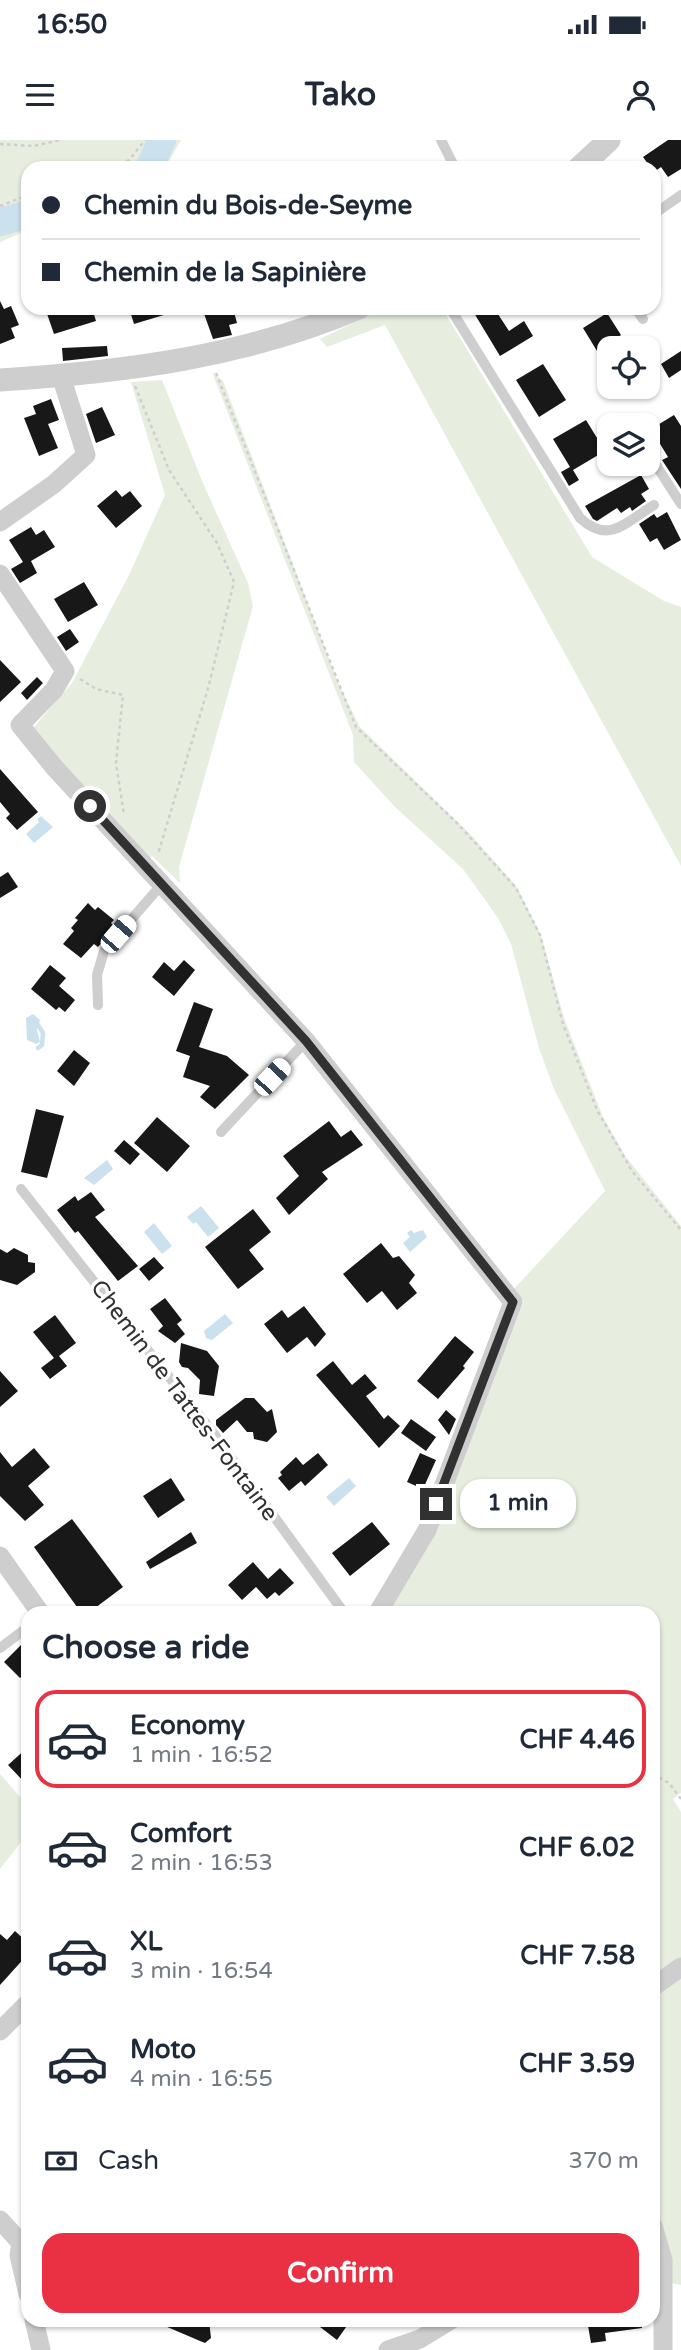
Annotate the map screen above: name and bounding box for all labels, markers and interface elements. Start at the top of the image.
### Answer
text: 16:50 [35,9,107,40]
icon: menu [21,76,59,114]
text: Tako [305,76,376,114]
icon: person [622,76,660,114]
text: Chemin du Bois-de-Seyme [84,190,412,221]
text: Chemin de la Sapinière [84,257,366,288]
map controls [597,336,660,476]
button: locate [597,336,660,399]
button: layers [597,413,660,476]
route start [74,790,106,822]
car [97,911,140,957]
car [250,1054,295,1100]
street label: Chemin de Tattes-Fontaine [84,1275,284,1527]
callout: 1 min [460,1480,576,1528]
route end [420,1488,452,1520]
text: 1 min [487,1489,549,1517]
text: Choose a ride [42,1629,249,1667]
icon: car [46,1708,109,1771]
text: Economy [130,1710,245,1741]
text: CHF 4.46 [520,1724,635,1755]
text: 1 min · 16:52 [130,1741,273,1769]
icon: car [46,1816,109,1879]
text: Comfort [130,1818,232,1849]
text: CHF 6.02 [519,1832,635,1863]
text: 2 min · 16:53 [130,1849,273,1877]
icon: car [46,1924,109,1987]
text: XL [130,1926,162,1957]
text: CHF 7.58 [520,1940,635,1971]
text: 3 min · 16:54 [130,1957,273,1985]
icon: car [46,2032,109,2095]
text: Moto [130,2034,196,2065]
text: CHF 3.59 [519,2048,635,2079]
text: 4 min · 16:55 [130,2065,273,2093]
icon: cash [42,2142,80,2180]
text: Cash [98,2145,159,2176]
text: 370 m [569,2147,639,2175]
button: Confirm [42,2233,639,2313]

